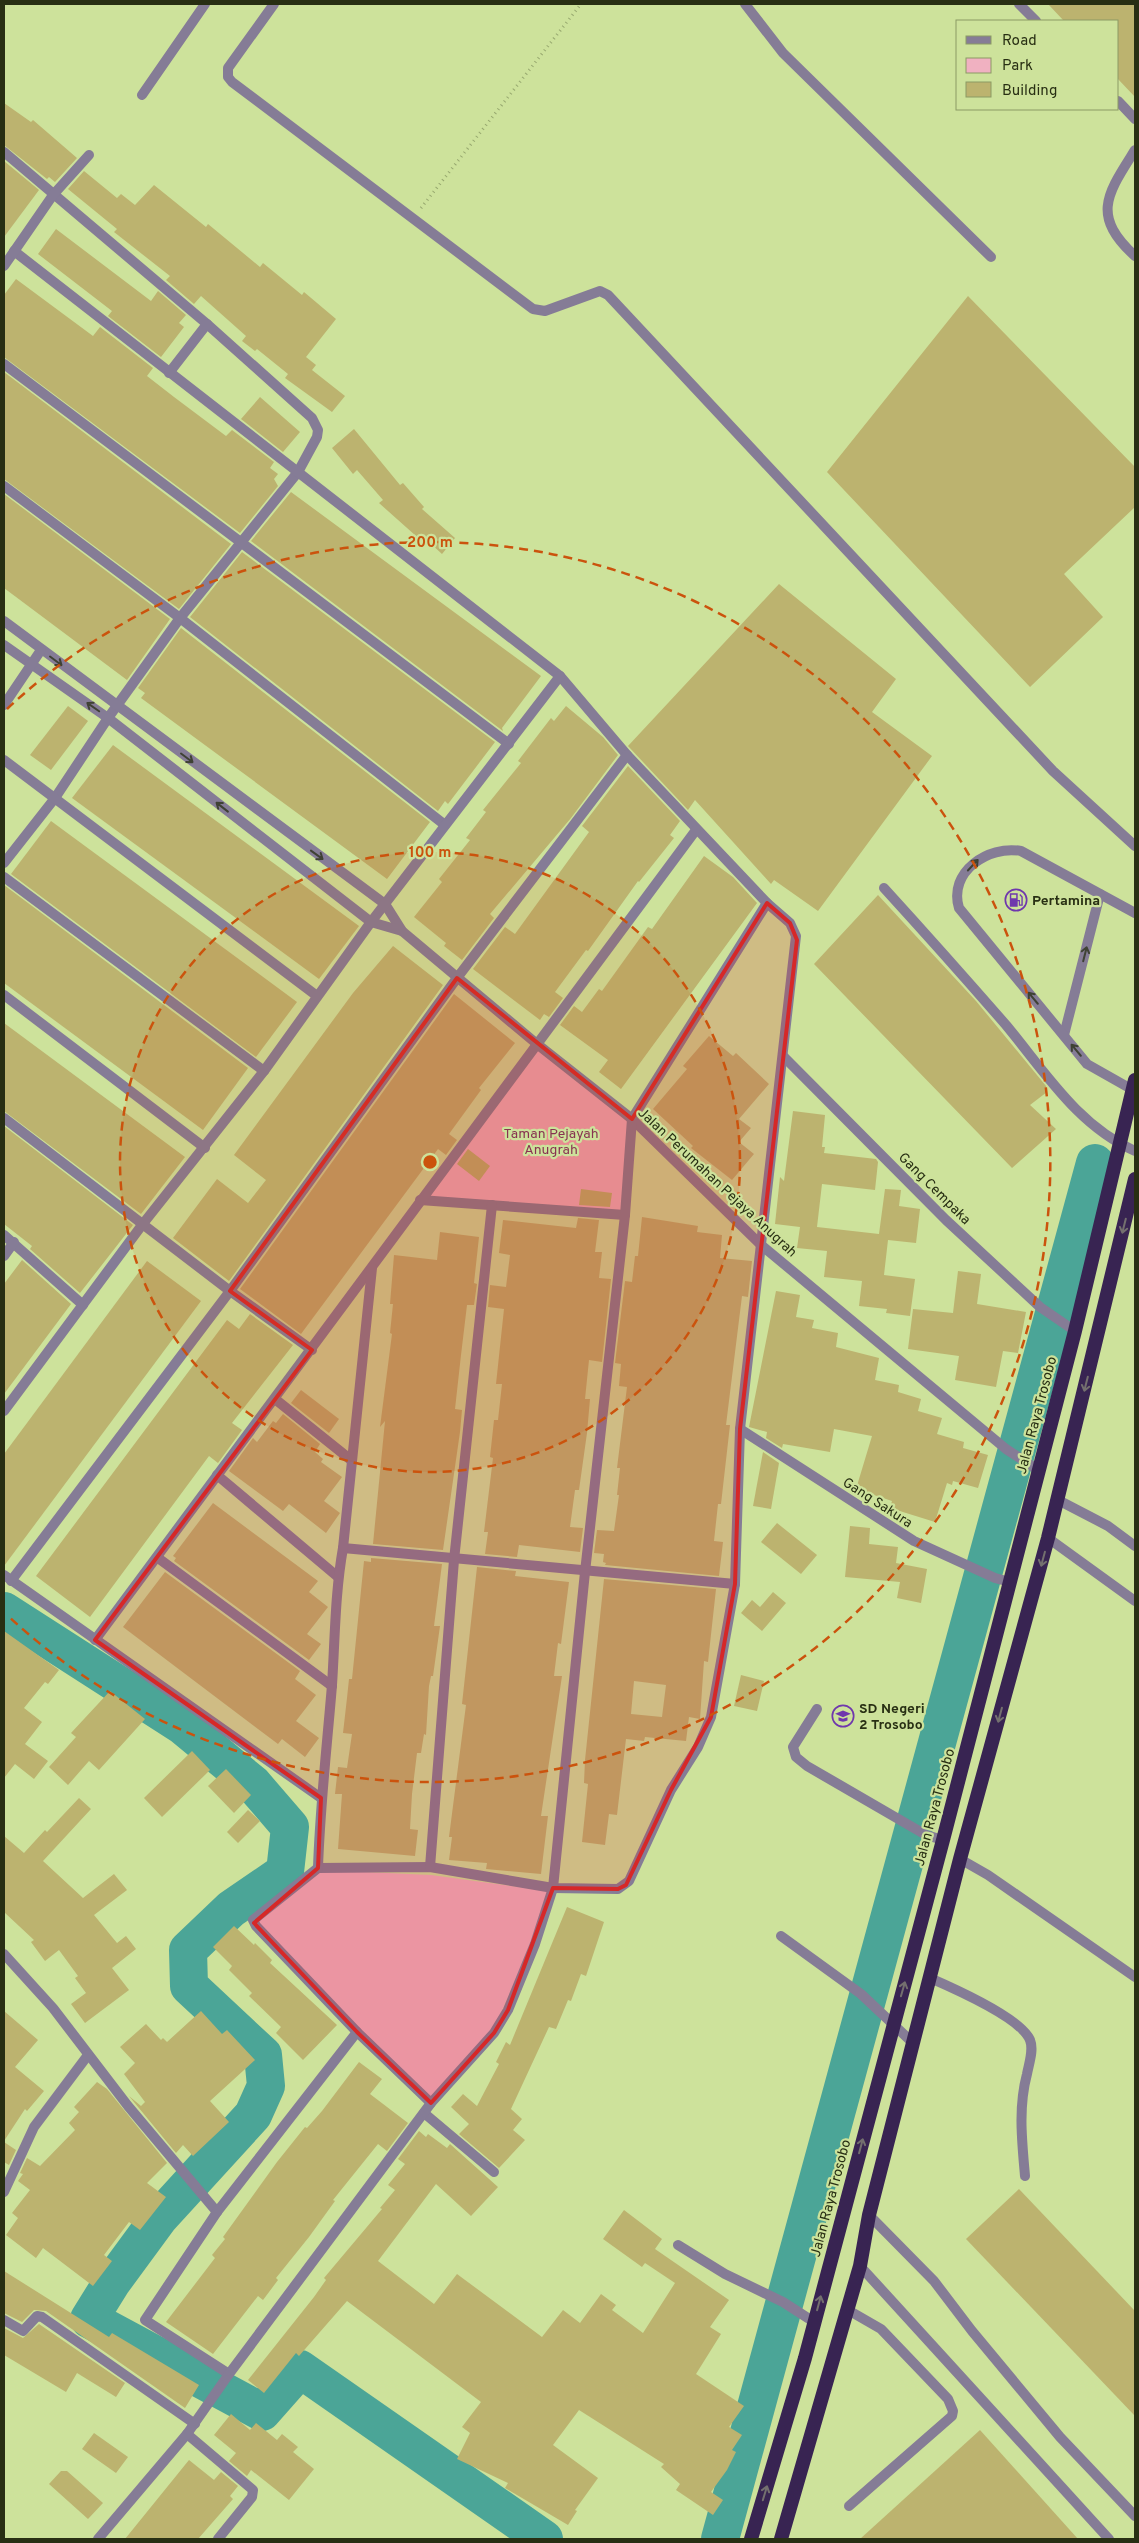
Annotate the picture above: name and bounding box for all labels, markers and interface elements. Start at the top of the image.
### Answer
legend [956,20,1119,110]
text: Road [1002,32,1037,51]
text: Park [1002,57,1033,76]
text: Building [1002,82,1057,101]
text: 200 m [407,534,453,553]
one-way arrow [49,656,62,667]
one-way arrow [87,702,101,712]
one-way arrow [180,753,193,764]
one-way arrow [215,802,229,812]
text: 100 m [409,844,451,863]
one-way arrow [310,850,324,860]
one-way arrow [967,859,979,872]
fuel station icon: Pertamina [1004,888,1028,912]
place label: Pertamina [1032,893,1100,910]
one-way arrow [1081,947,1090,963]
one-way arrow [1028,992,1039,1005]
one-way arrow [1070,1043,1081,1056]
street label: Jalan Perumahan Pejaya Anugrah [634,1105,800,1261]
park label: Taman Pejayah Anugrah [503,1126,599,1159]
street label: Gang Cempaka [894,1149,974,1229]
centre of rings [421,1153,439,1171]
one-way arrow [1119,1218,1128,1234]
street label: Jalan Raya Trosobo [1014,1355,1061,1476]
one-way arrow [1081,1376,1090,1392]
street label: Gang Sakura [839,1474,915,1532]
one-way arrow [1037,1550,1047,1566]
place label: SD Negeri 2 Trosobo [859,1701,925,1734]
school or university icon: SD Negeri 2 Trosobo [831,1704,855,1728]
one-way arrow [994,1707,1004,1723]
street label: Jalan Raya Trosobo [912,1747,959,1868]
one-way arrow [898,1981,908,1997]
street label: Jalan Raya Trosobo [808,2138,855,2259]
one-way arrow [857,2138,866,2154]
one-way arrow [815,2295,825,2311]
one-way arrow [761,2485,771,2501]

